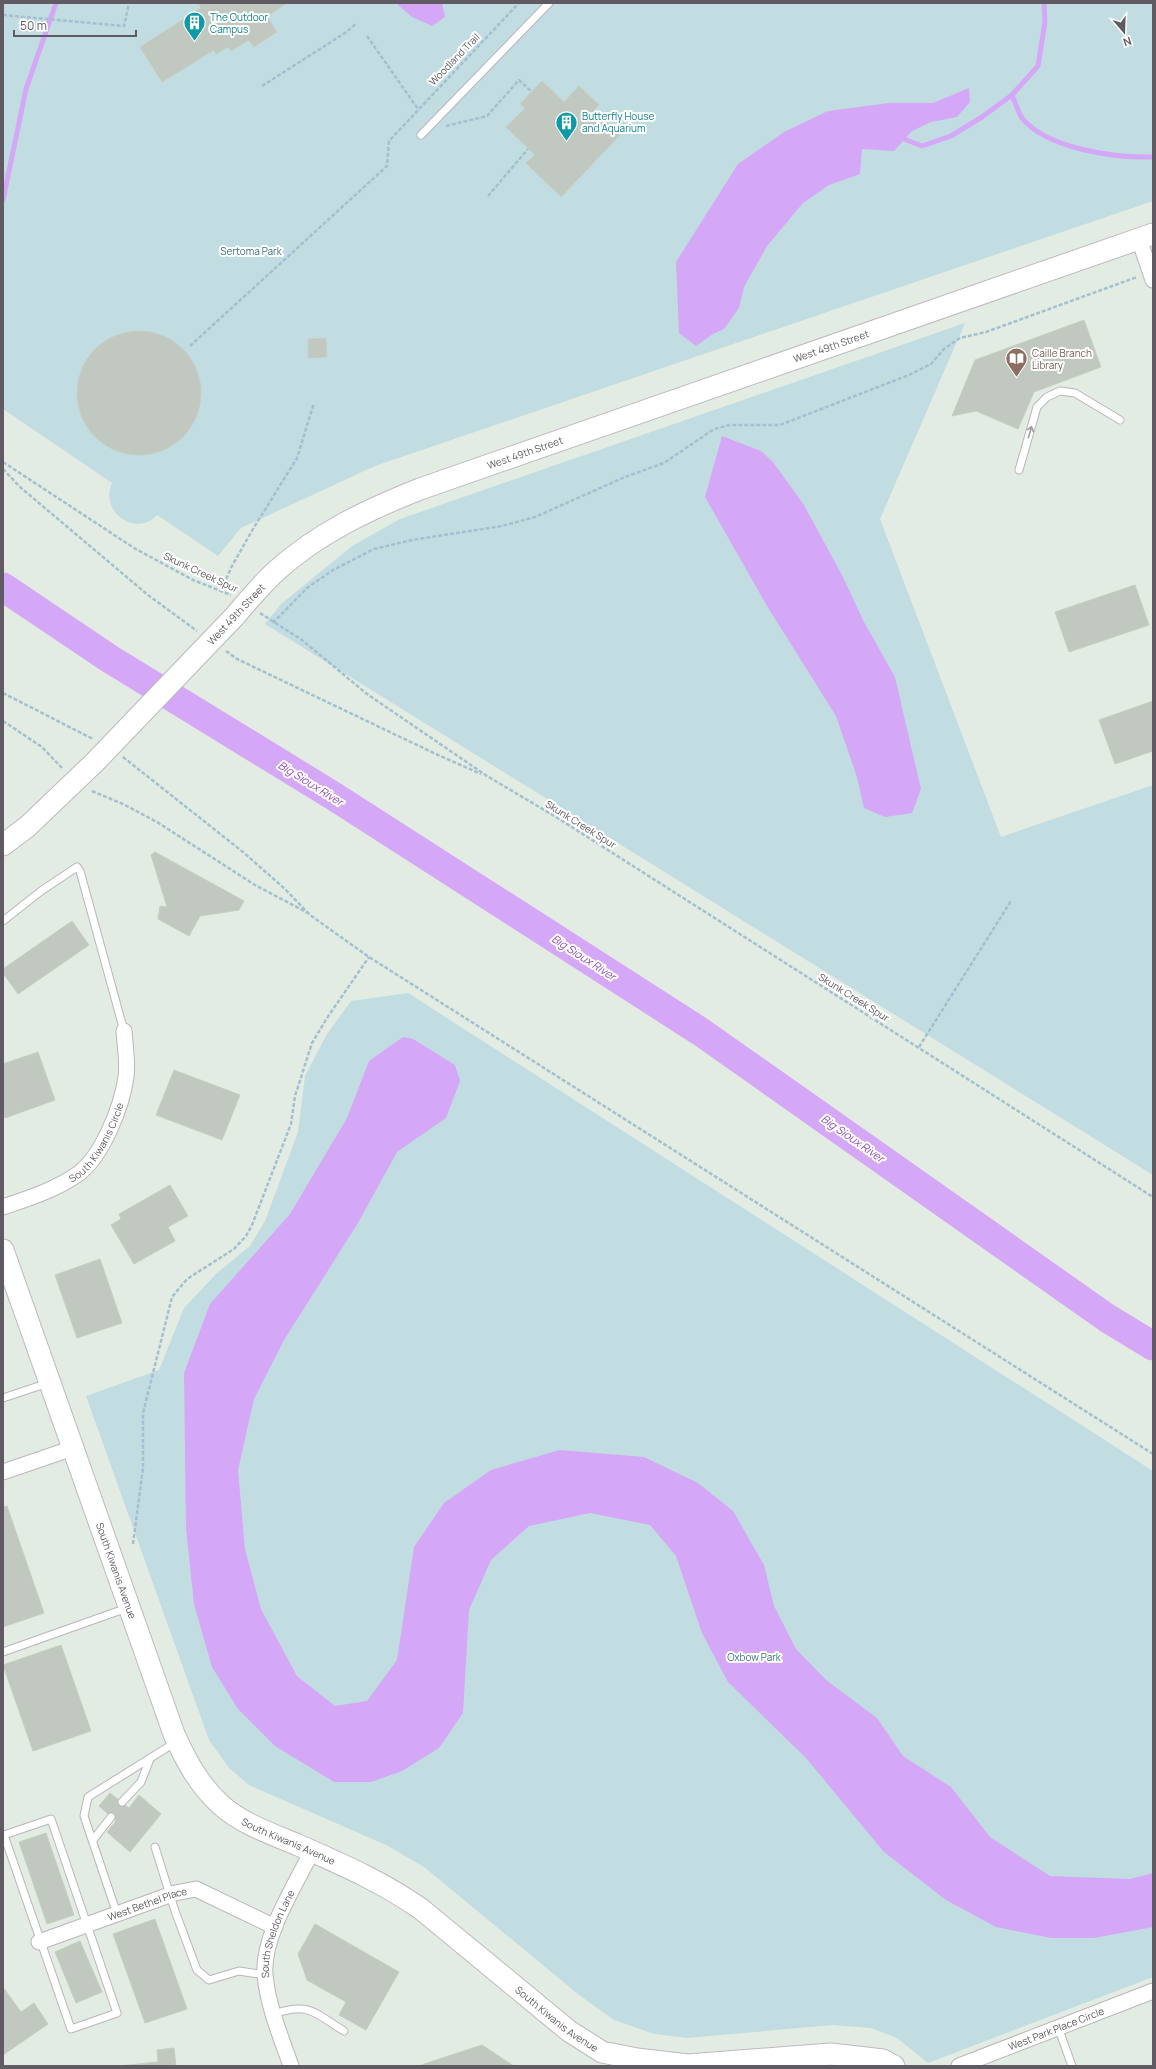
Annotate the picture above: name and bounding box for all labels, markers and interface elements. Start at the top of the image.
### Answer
building icon: The Outdoor Campus [181,10,207,43]
place label: The Outdoor Campus [210,10,268,36]
scale bar [14,12,136,38]
north arrow [1104,12,1144,52]
text: 50 m [20,17,47,34]
street label: Woodland Trail [426,30,482,88]
text: N [1121,34,1134,50]
building icon: Butterfly House and Aquarium [554,109,580,142]
place label: Butterfly House and Aquarium [582,109,654,135]
park label: Sertoma Park [220,244,283,258]
street label: West 49th Street [791,326,871,366]
library icon: Caille Branch Library [1004,346,1030,379]
place label: Caille Branch Library [1032,346,1092,372]
one-way arrow [1027,426,1034,439]
street label: West 49th Street [485,433,565,472]
street label: Skunk Creek Spur [161,549,241,596]
street label: West 49th Street [204,580,268,648]
water label: Big Sioux River [276,757,348,810]
street label: Skunk Creek Spur [543,797,619,852]
water label: Big Sioux River [549,931,621,984]
street label: Skunk Creek Spur [816,970,892,1025]
street label: South Kiwanis Circle [66,1101,127,1185]
water label: Big Sioux River [819,1111,889,1166]
street label: South Kiwanis Avenue [93,1521,140,1621]
park label: Oxbow Park [727,1650,782,1664]
street label: South Kiwanis Avenue [239,1814,338,1868]
street label: West Bethel Place [106,1884,188,1924]
street label: South Sheldon Lane [258,1887,298,1979]
street label: South Kiwanis Avenue [512,1983,601,2055]
street label: West Park Place Circle [1006,2004,1106,2053]

